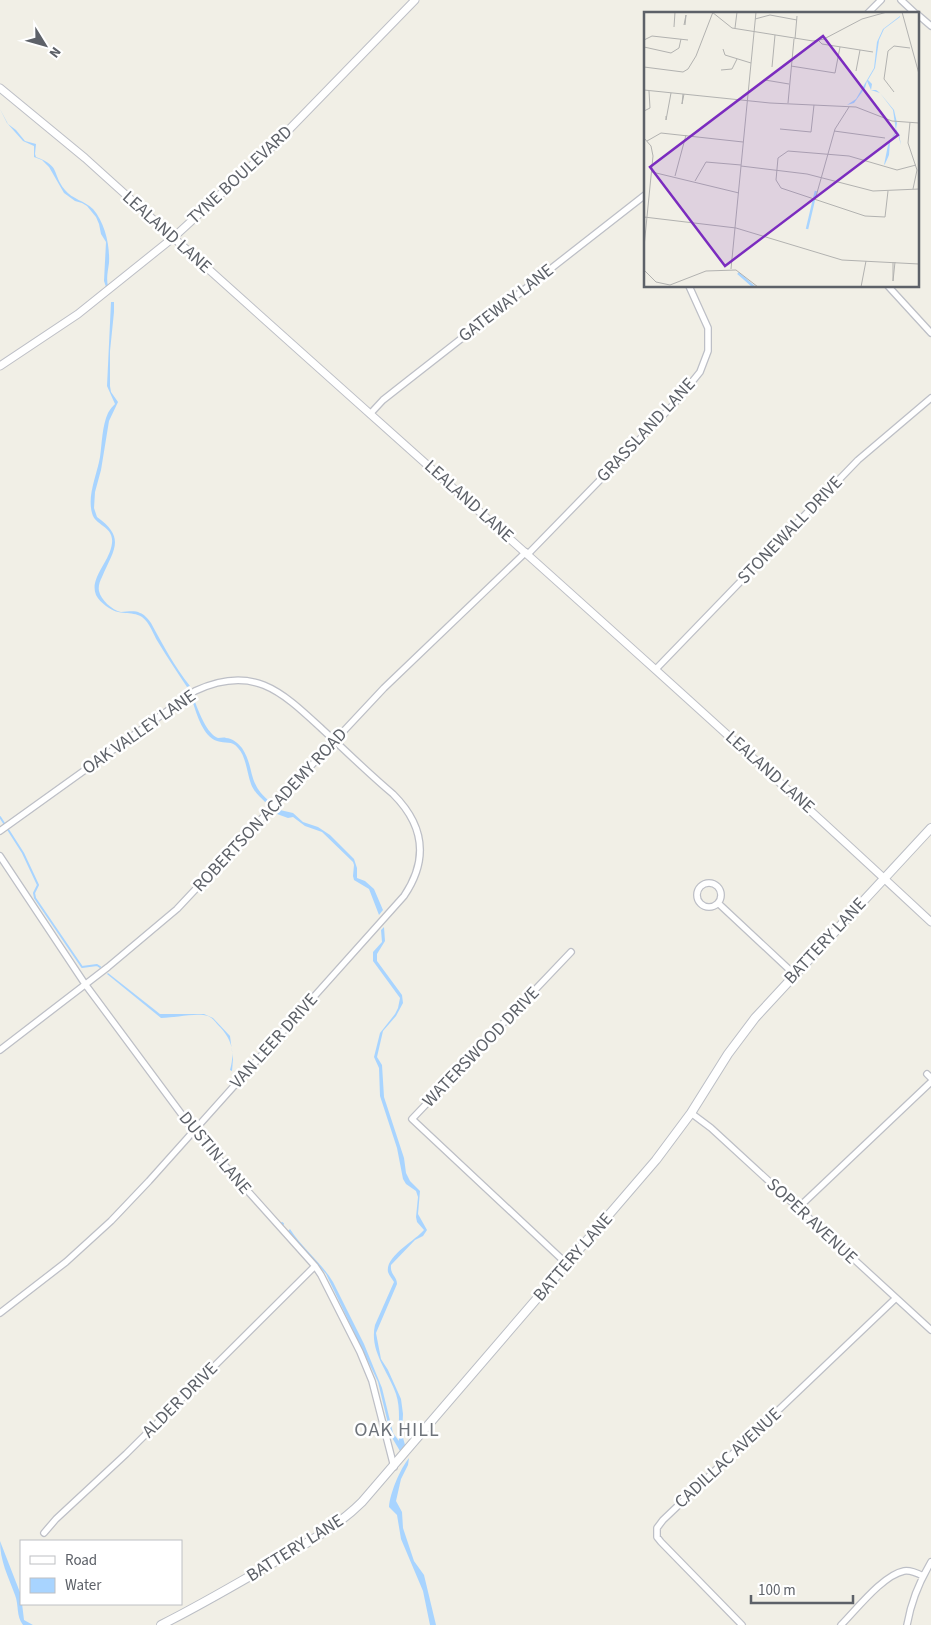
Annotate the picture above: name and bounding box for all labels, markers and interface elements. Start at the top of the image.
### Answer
inset map [644,12,918,288]
north arrow [20,20,70,70]
text: N [44,42,65,62]
street label: TYNE BOULEVARD [182,120,298,230]
street label: LEALAND LANE [117,185,217,279]
street label: GATEWAY LANE [453,258,559,348]
street label: GRASSLAND LANE [591,372,701,488]
street label: LEALAND LANE [419,454,519,548]
street label: STONEWALL DRIVE [732,470,848,590]
street label: OAK VALLEY LANE [77,684,201,780]
street label: ROBERTSON ACADEMY ROAD [187,722,353,898]
street label: LEALAND LANE [720,725,820,819]
street label: BATTERY LANE [778,892,872,990]
street label: WATERSWOOD DRIVE [417,981,545,1113]
street label: VAN LEER DRIVE [224,988,324,1094]
street label: DUSTIN LANE [173,1106,257,1200]
street label: SOPER AVENUE [761,1172,863,1270]
street label: BATTERY LANE [527,1207,619,1307]
street label: ALDER DRIVE [137,1357,223,1443]
street label: CADILLAC AVENUE [669,1402,787,1514]
district label: OAK HILL [354,1416,440,1444]
street label: BATTERY LANE [242,1508,348,1588]
legend [20,1540,182,1605]
text: Road [65,1550,97,1571]
scale bar [751,1572,854,1604]
text: Water [65,1575,102,1596]
text: 100 m [758,1580,796,1601]

